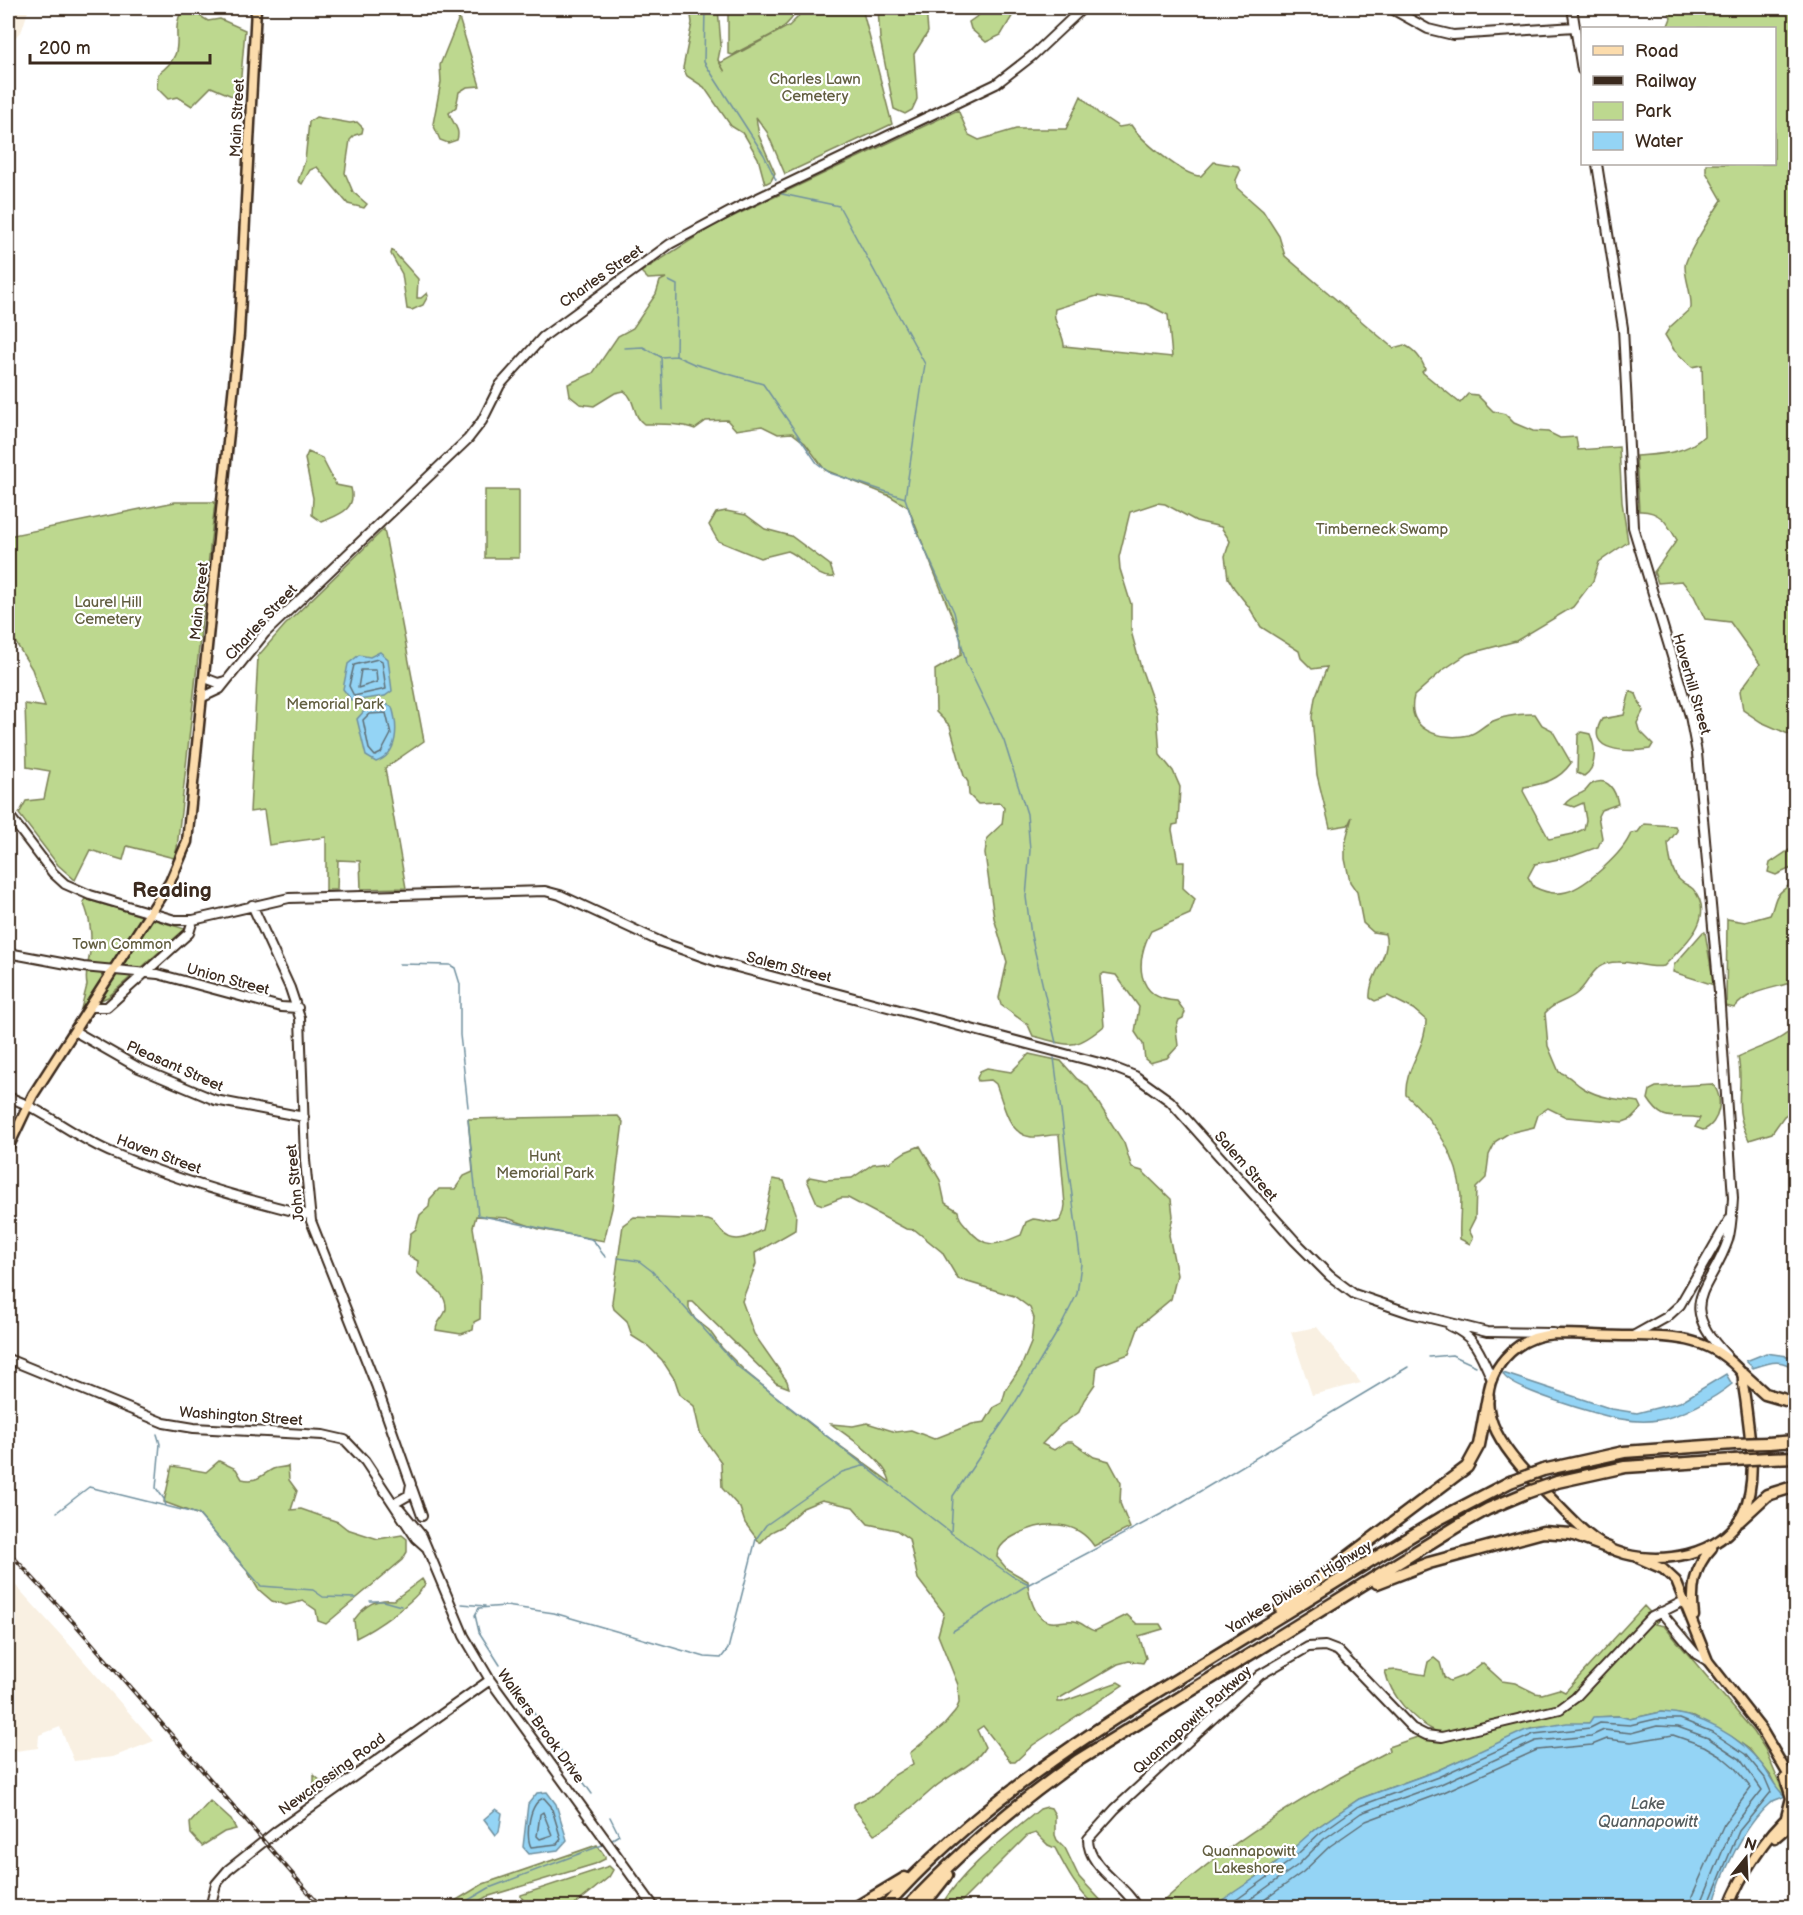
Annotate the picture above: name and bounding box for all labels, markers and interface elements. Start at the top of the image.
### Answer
scale bar [30,27,210,65]
legend [1581,27,1776,165]
text: 200 m [39,38,91,59]
text: Road [1635,41,1679,62]
park label: Charles Lawn Cemetery [769,70,861,106]
text: Railway [1635,71,1697,92]
street label: Main Street [226,78,249,158]
text: Park [1635,101,1671,122]
text: Water [1635,131,1683,152]
street label: Charles Street [556,240,647,312]
park label: Timberneck Swamp [1316,520,1448,539]
street label: Main Street [186,561,213,641]
street label: Charles Street [221,580,302,664]
park label: Laurel Hill Cemetery [74,593,142,629]
street label: Haverhill Street [1668,631,1715,737]
park label: Memorial Park [286,695,384,714]
district label: Reading [132,878,212,903]
park label: Town Common [72,935,172,954]
street label: Salem Street [744,948,834,987]
street label: Union Street [184,959,272,1000]
street label: Pleasant Street [123,1037,227,1096]
street label: Salem Street [1210,1127,1282,1206]
street label: Haven Street [114,1130,204,1179]
street label: John Street [282,1143,309,1223]
park label: Hunt Memorial Park [496,1147,594,1183]
street label: Washington Street [179,1403,304,1430]
street label: Yankee Division Highway [1222,1536,1376,1639]
street label: Quannapowitt Parkway [1129,1662,1256,1779]
street label: Walkers Brook Drive [493,1665,588,1787]
street label: Newcrossing Road [275,1729,389,1820]
water label: Lake Quannapowitt [1598,1795,1699,1832]
north arrow [1716,1828,1776,1888]
text: N [1742,1834,1759,1856]
park label: Quannapowitt Lakeshore [1202,1842,1296,1878]

